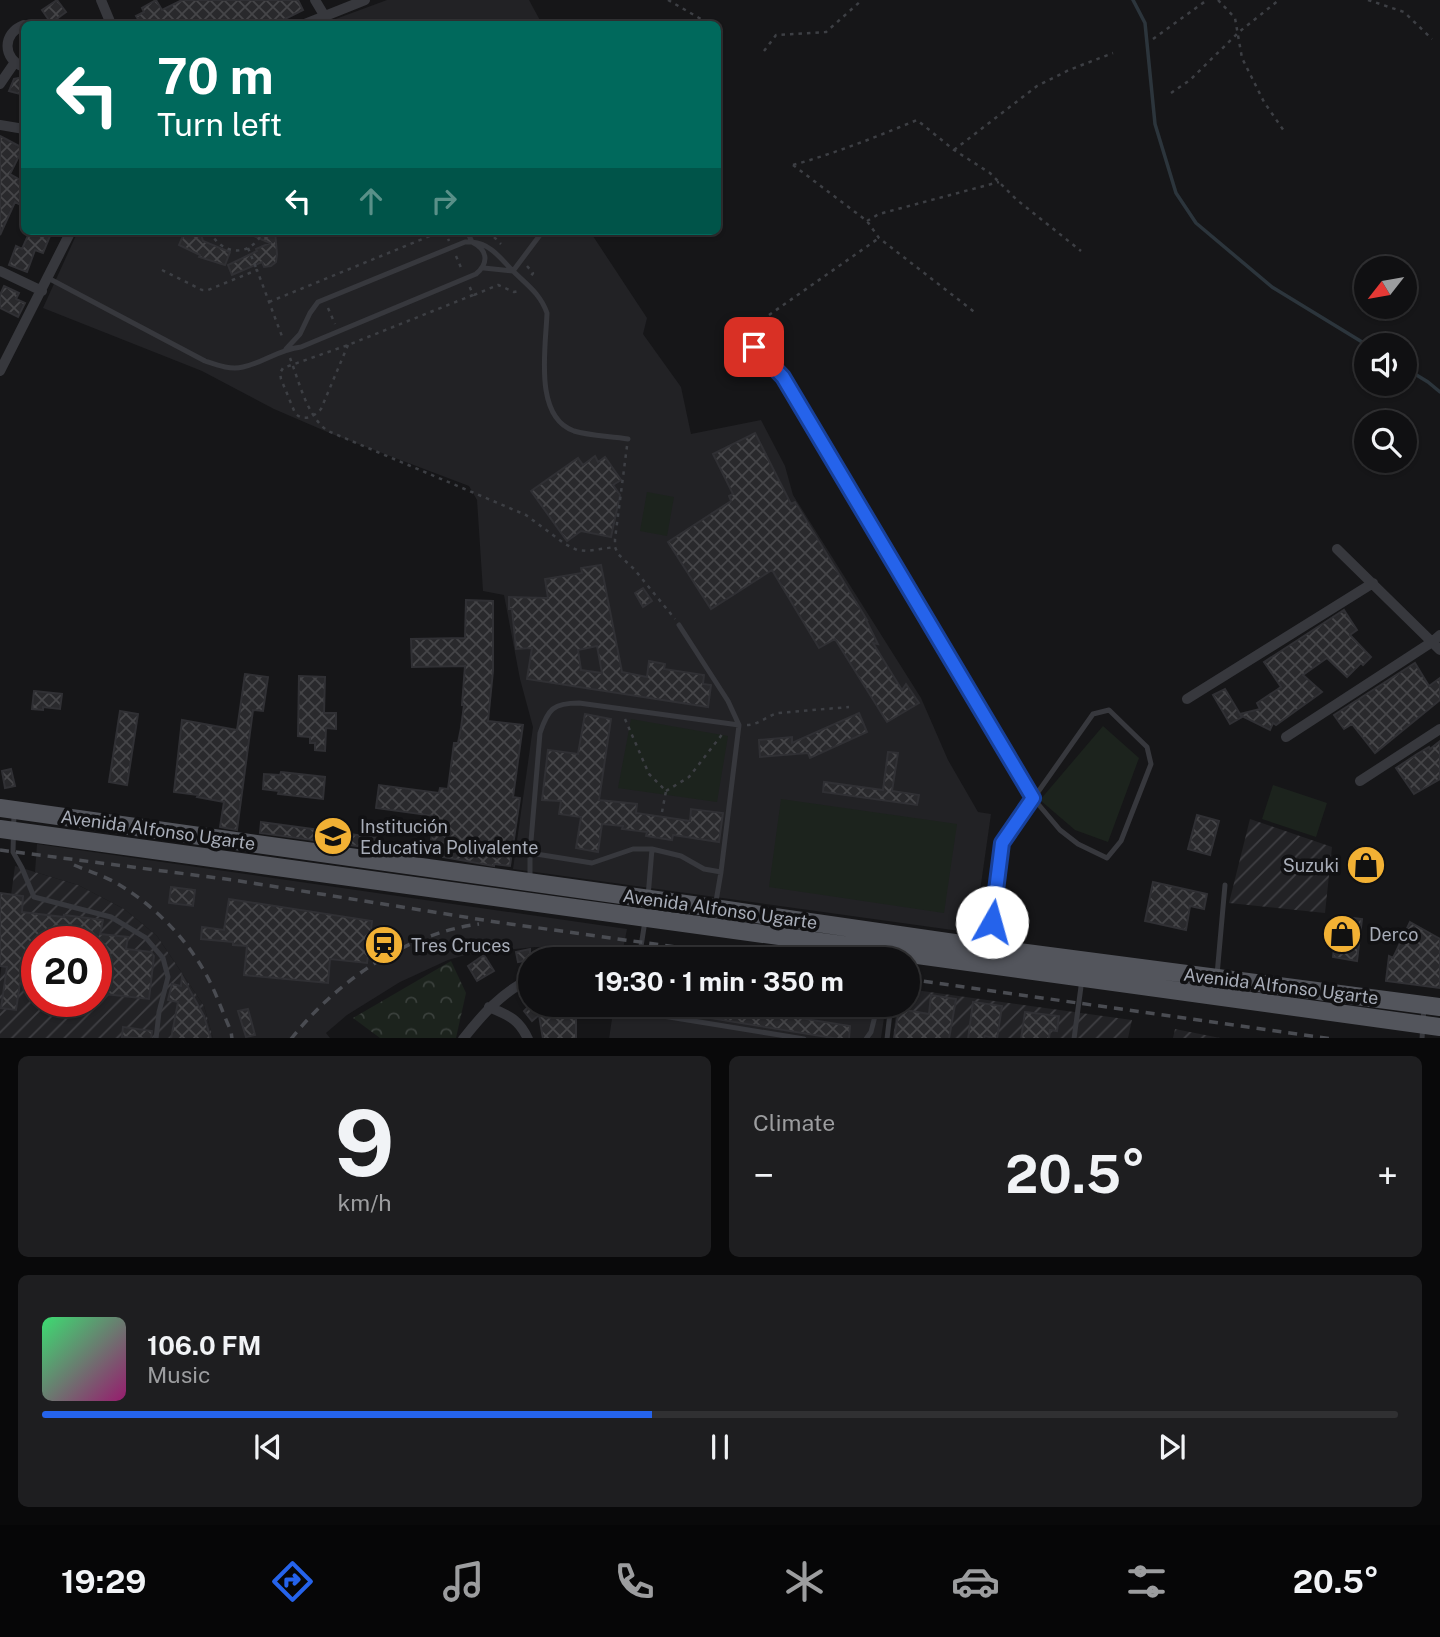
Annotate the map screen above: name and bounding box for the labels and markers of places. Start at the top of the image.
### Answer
pin [724,317,784,377]
school or university icon: Institución Educativa Polivalente [312,815,354,857]
place label: Institución Educativa Polivalente [360,816,538,858]
shop icon: Suzuki [1345,844,1387,886]
place label: Suzuki [1283,855,1339,876]
shop icon: Derco [1321,913,1363,955]
station icon: Tres Cruces [363,924,405,966]
place label: Derco [1369,924,1418,945]
place label: Tres Cruces [411,935,510,956]

